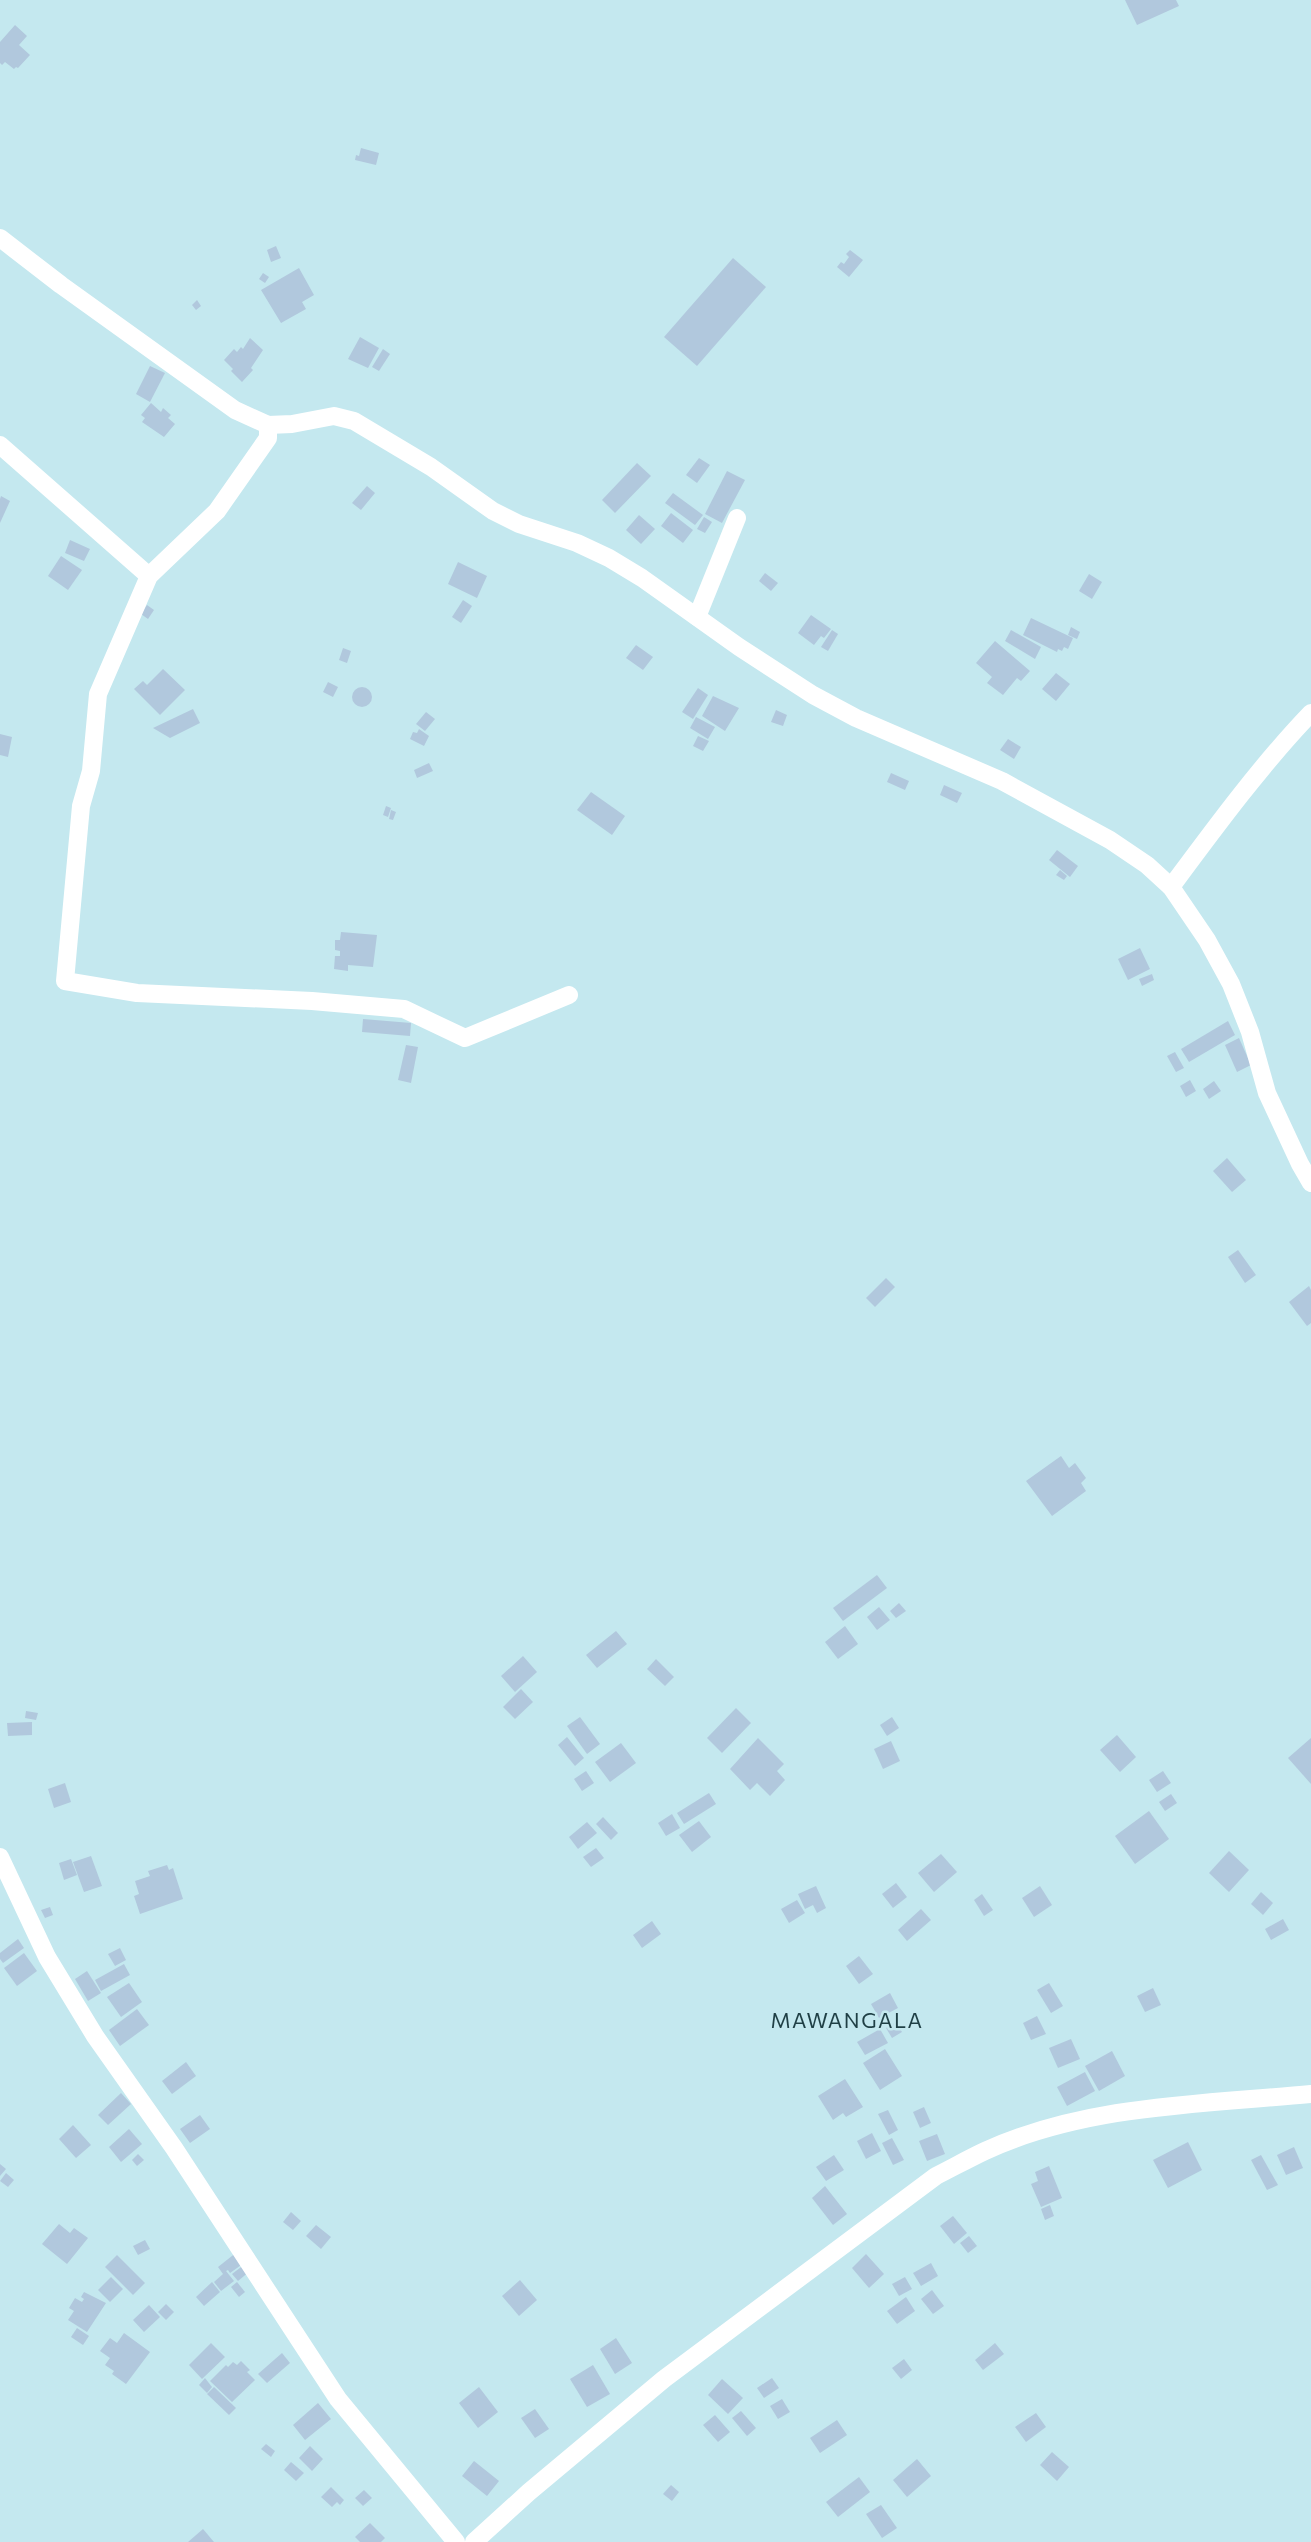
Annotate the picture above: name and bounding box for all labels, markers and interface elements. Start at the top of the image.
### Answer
district label: MAWANGALA [770,2007,924,2032]

